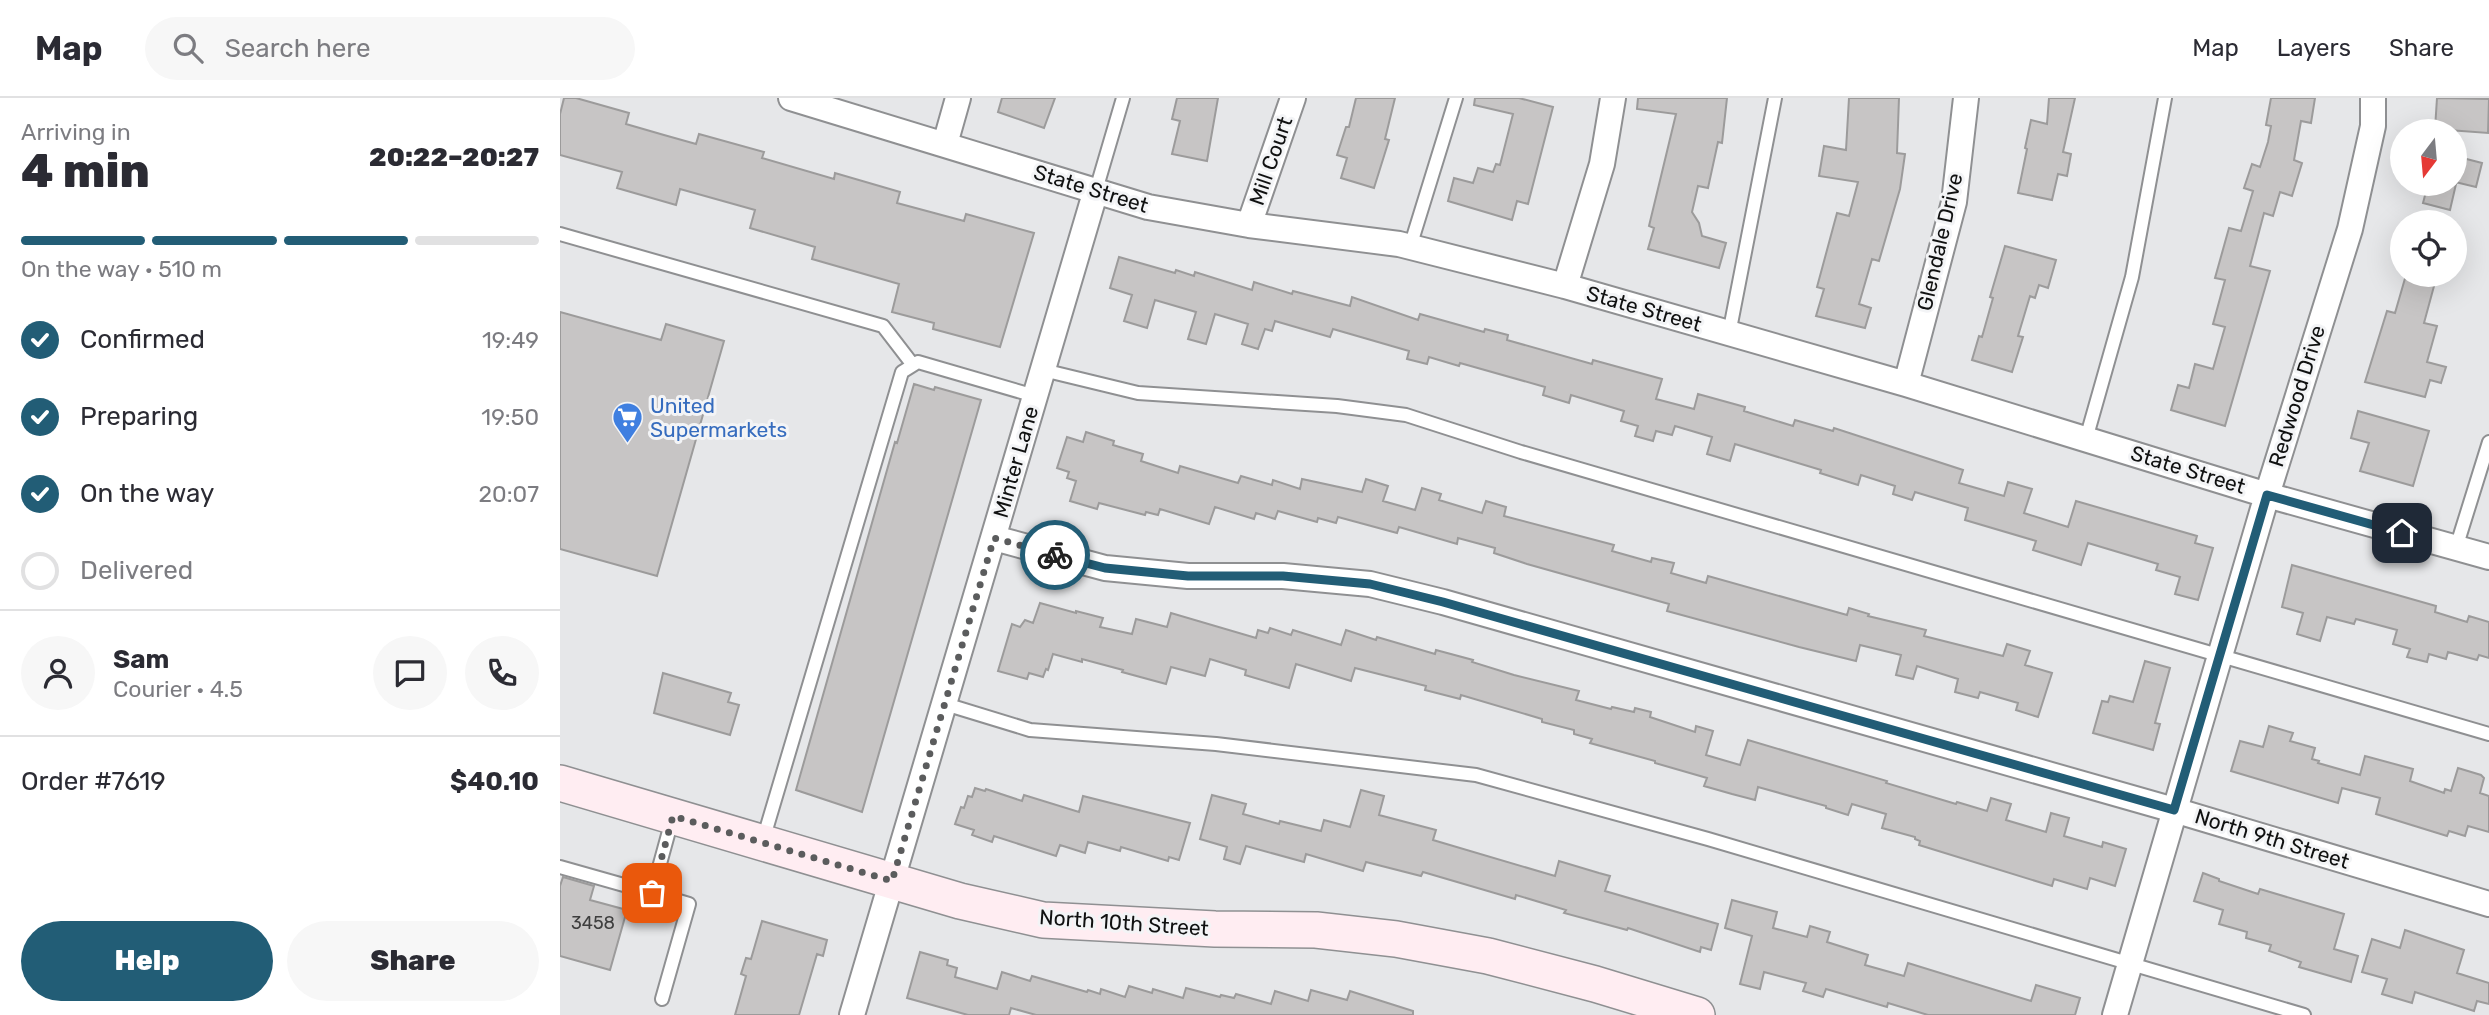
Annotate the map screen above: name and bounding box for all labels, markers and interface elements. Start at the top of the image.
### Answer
search box [145,17,635,80]
text: Map [35,29,103,68]
icon: search [169,29,207,67]
text: Search here [225,33,370,64]
text: Map [2192,34,2239,62]
text: Layers [2277,34,2351,62]
text: Share [2389,34,2454,62]
street label: Mill Court [1244,113,1297,208]
text: Arriving in [21,118,131,146]
north arrow [2390,119,2468,196]
map controls [2390,119,2467,287]
text: 20:22–20:27 [369,142,539,173]
text: 4 min [21,144,150,199]
street label: State Street [1031,159,1152,218]
street label: Glendale Drive [1912,171,1967,313]
button: locate [2390,210,2467,287]
text: On the way · 510 m [21,255,222,283]
street label: State Street [1584,280,1705,337]
icon: check [21,321,59,359]
street label: Redwood Drive [2263,322,2330,470]
text: Confirmed [80,324,205,355]
text: 19:49 [482,326,539,354]
place label: United Supermarkets [650,393,787,442]
icon: check [21,398,59,436]
text: Preparing [80,401,198,432]
supermarket icon: United Supermarkets [610,401,644,445]
text: 19:50 [481,403,539,431]
street label: Minter Lane [988,403,1043,521]
street label: State Street [2128,440,2249,499]
icon: check [21,475,59,513]
text: On the way [80,478,214,509]
text: 20:07 [479,480,539,508]
pin [2372,503,2432,563]
icon: home [2383,514,2421,552]
courier [1020,520,1090,590]
icon: bike [1036,536,1074,574]
text: Delivered [80,555,193,586]
button: person [21,636,95,710]
button: chat [373,636,447,710]
button: phone [465,636,539,710]
text: Sam [113,644,169,675]
text: Courier · 4.5 [113,675,243,703]
text: Order #7619 [21,766,166,797]
text: $40.10 [450,766,539,797]
street label: North 9th Street [2192,803,2352,874]
pin [622,863,682,923]
icon: bag [633,874,671,912]
street label: North 10th Street [1038,904,1210,941]
house number: 3458 [571,912,615,934]
button: Help [21,921,273,1001]
button: Share [287,921,539,1001]

